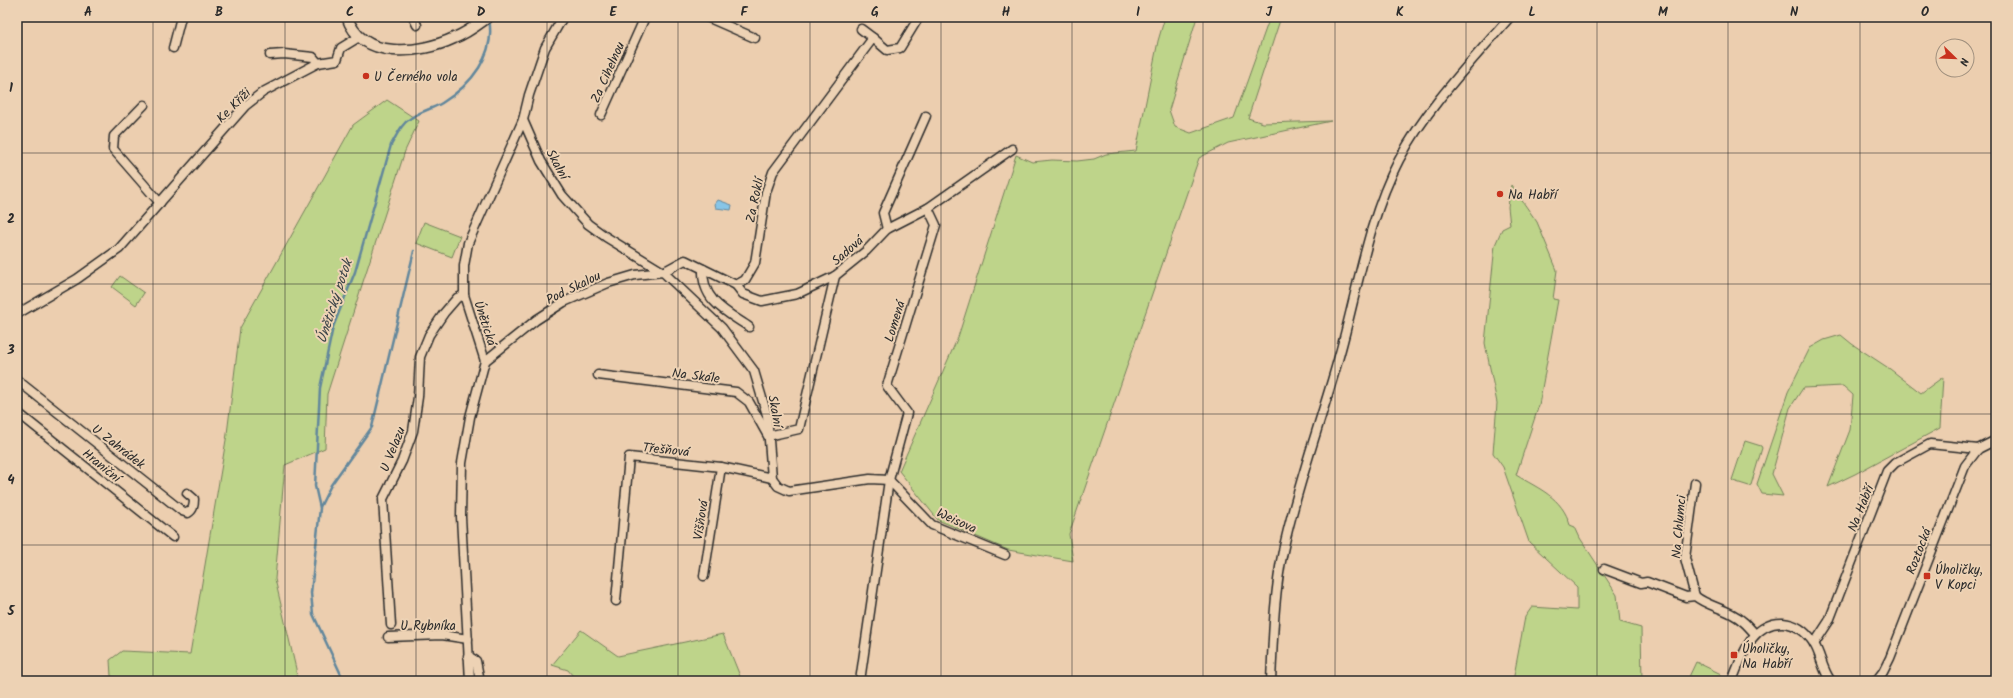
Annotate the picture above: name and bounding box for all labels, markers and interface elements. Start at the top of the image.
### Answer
text: A [84,2,92,23]
text: B [215,2,223,23]
text: C [346,2,354,23]
text: D [477,2,486,23]
text: E [609,2,617,23]
text: F [740,2,748,23]
text: G [871,2,879,23]
text: H [1002,2,1011,23]
text: I [1136,2,1140,23]
text: J [1266,2,1273,23]
text: K [1396,2,1404,23]
text: L [1528,2,1536,23]
text: M [1658,2,1668,23]
text: N [1790,2,1799,23]
text: O [1921,2,1929,23]
street label: Za Cihelnou [585,38,632,107]
north arrow [1935,38,1975,78]
text: N [1954,55,1973,68]
place label: U Černého vola [374,67,458,88]
marker: U Černého vola [361,71,371,81]
text: 1 [9,78,13,99]
street label: Ke Kříži [212,83,257,128]
street label: Skalní [540,146,575,186]
street label: Za Roklí [740,174,771,225]
place label: Na Habří [1508,185,1559,206]
marker: Na Habří [1495,189,1505,199]
text: 2 [7,209,15,230]
street label: Sadová [827,230,870,271]
water label: Únětický potok [311,254,360,346]
street label: Pod Skalou [543,266,605,311]
street label: Lomená [879,296,912,345]
street label: Únětická [467,298,502,351]
text: 3 [6,340,15,361]
street label: Na Skále [671,363,721,390]
street label: Skalní [761,394,788,431]
street label: U Zahrádek [87,420,150,475]
street label: U Velazu [375,423,412,475]
street label: Třešňová [641,438,692,464]
street label: Hraniční [77,444,127,490]
text: 4 [7,470,15,491]
street label: Na Habří [1842,480,1881,535]
street label: Na Chlumci [1666,494,1693,560]
street label: Višňová [688,497,715,542]
street label: Weisova [933,503,980,540]
street label: Roztocká [1901,524,1938,578]
place label: Úholičky, V Kopci [1935,560,1983,596]
marker: Úholičky, V Kopci [1922,571,1932,581]
text: 5 [7,601,16,622]
street label: U Rybníka [400,616,456,637]
place label: Úholičky, Na Habří [1742,639,1793,675]
marker: Úholičky, Na Habří [1729,650,1739,660]

